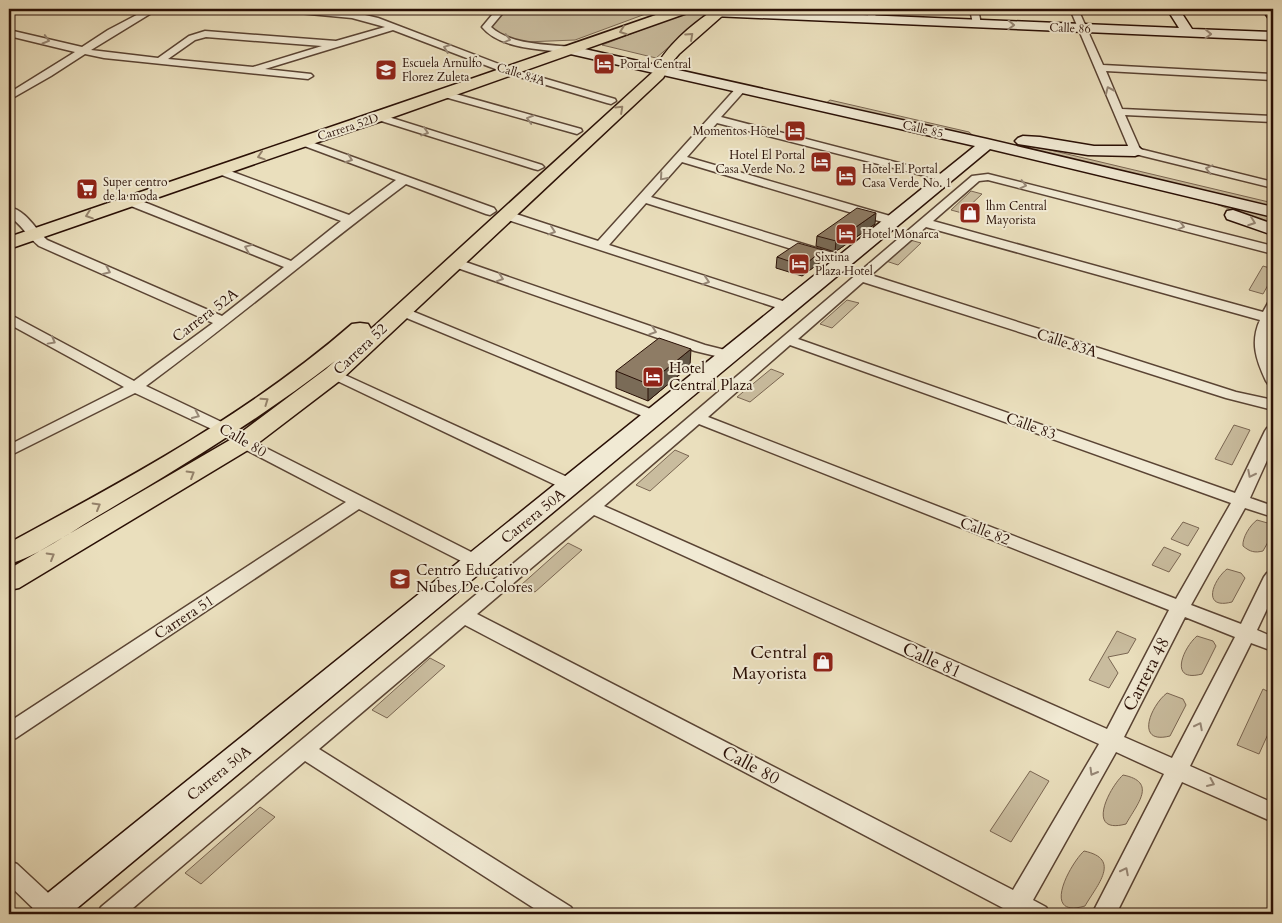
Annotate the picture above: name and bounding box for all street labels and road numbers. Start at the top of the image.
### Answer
street label: Calle 86 [1049,19,1091,37]
street label: Calle 84A [495,59,548,89]
street label: Carrera 52D [315,110,381,144]
street label: Calle 85 [901,117,945,141]
street label: Carrera 52A [168,283,242,346]
street label: Carrera 52 [329,319,392,379]
street label: Calle 83A [1034,324,1100,362]
street label: Calle 83 [1003,408,1059,444]
street label: Calle 80 [216,418,271,462]
street label: Carrera 50A [497,484,570,548]
street label: Calle 82 [957,512,1013,550]
street label: Carrera 51 [150,590,218,644]
street label: Carrera 48 [1117,633,1176,716]
street label: Calle 81 [898,636,965,685]
street label: Calle 80 [717,740,784,791]
street label: Carrera 50A [183,741,256,805]

